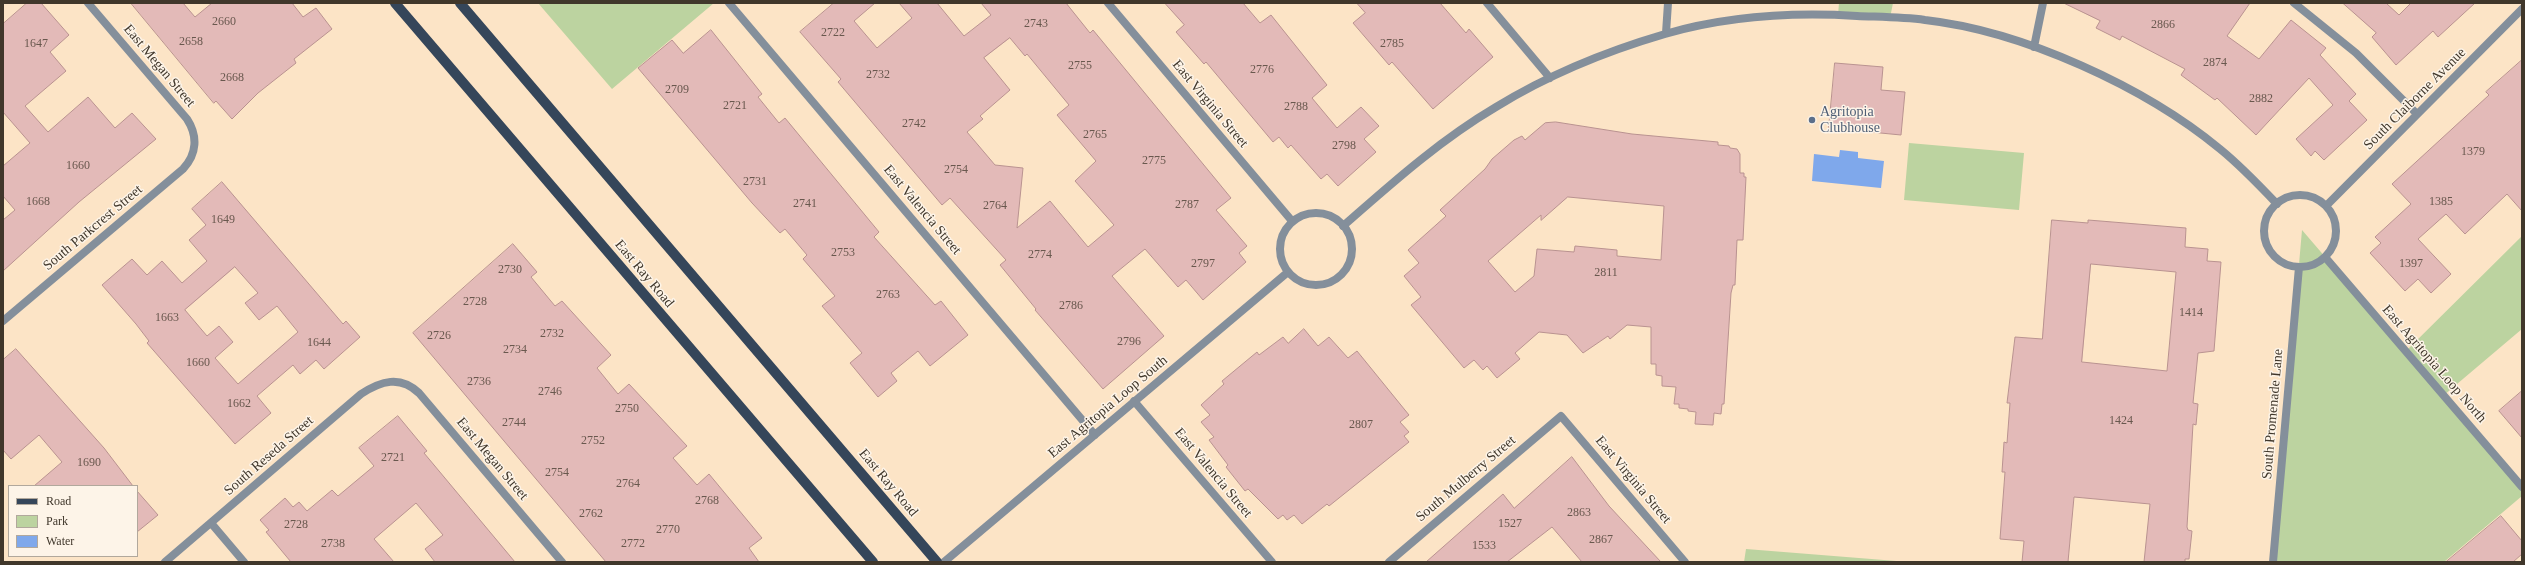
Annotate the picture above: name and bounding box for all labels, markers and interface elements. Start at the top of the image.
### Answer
house number: 2660 [212,15,236,29]
house number: 2743 [1024,17,1048,31]
house number: 2866 [2151,18,2175,32]
street label: East Megan Street [120,21,198,111]
house number: 2722 [821,26,845,40]
house number: 2658 [179,35,203,49]
house number: 1647 [24,37,48,51]
house number: 2785 [1380,37,1404,51]
street label: South Claiborne Avenue [2360,44,2470,154]
house number: 2874 [2203,56,2227,70]
street label: East Virginia Street [1168,57,1252,151]
house number: 2755 [1068,59,1092,73]
house number: 2776 [1250,63,1274,77]
house number: 2732 [866,68,890,82]
house number: 2668 [220,71,244,85]
house number: 2709 [665,83,689,97]
house number: 2882 [2249,92,2273,106]
house number: 2721 [723,99,747,113]
house number: 2788 [1284,100,1308,114]
place label: Agritopia Clubhouse [1820,104,1880,136]
marker: Agritopia Clubhouse [1807,115,1817,125]
house number: 2742 [902,117,926,131]
house number: 2765 [1083,128,1107,142]
house number: 2798 [1332,139,1356,153]
house number: 1379 [2461,145,2485,159]
house number: 2775 [1142,154,1166,168]
house number: 1660 [66,159,90,173]
street label: East Valencia Street [880,162,964,258]
house number: 2754 [944,163,968,177]
house number: 2731 [743,175,767,189]
street label: South Parkcrest Street [40,182,146,274]
house number: 1668 [26,195,50,209]
house number: 1385 [2429,195,2453,209]
house number: 2741 [793,197,817,211]
house number: 2787 [1175,198,1199,212]
house number: 2764 [983,199,1007,213]
house number: 1649 [211,213,235,227]
street label: East Ray Road [611,237,677,311]
house number: 2753 [831,246,855,260]
house number: 2774 [1028,248,1052,262]
house number: 2797 [1191,257,1215,271]
house number: 1397 [2399,257,2423,271]
house number: 2730 [498,263,522,277]
house number: 2811 [1594,266,1618,280]
house number: 2763 [876,288,900,302]
house number: 2728 [463,295,487,309]
house number: 2786 [1059,299,1083,313]
street label: East Agritopia Loop North [2378,302,2490,426]
house number: 1414 [2179,306,2203,320]
house number: 1663 [155,311,179,325]
house number: 2732 [540,327,564,341]
house number: 2726 [427,329,451,343]
house number: 2796 [1117,335,1141,349]
house number: 1644 [307,336,331,350]
house number: 2734 [503,343,527,357]
street label: South Promenade Lane [2259,348,2287,480]
street label: East Agritopia Loop South [1045,352,1171,462]
house number: 1660 [186,356,210,370]
house number: 2736 [467,375,491,389]
house number: 2746 [538,385,562,399]
house number: 1662 [227,397,251,411]
house number: 2750 [615,402,639,416]
street label: South Reseda Street [221,413,317,499]
street label: East Megan Street [453,414,531,504]
house number: 1424 [2109,414,2133,428]
house number: 2744 [502,416,526,430]
house number: 2807 [1349,418,1373,432]
street label: East Valencia Street [1171,425,1255,521]
street label: South Mulberry Street [1413,432,1519,526]
street label: East Virginia Street [1591,433,1675,527]
house number: 2752 [581,434,605,448]
street label: East Ray Road [855,446,921,520]
house number: 2721 [381,451,405,465]
house number: 1690 [77,456,101,470]
house number: 2754 [545,466,569,480]
house number: 2764 [616,477,640,491]
legend [8,485,138,557]
text: Road [46,494,71,508]
house number: 2768 [695,494,719,508]
house number: 2863 [1567,506,1591,520]
house number: 2762 [579,507,603,521]
text: Park [46,514,68,528]
house number: 1527 [1498,517,1522,531]
house number: 2728 [284,518,308,532]
house number: 2770 [656,523,680,537]
house number: 2867 [1589,533,1613,547]
text: Water [46,534,74,548]
house number: 2738 [321,537,345,551]
house number: 2772 [621,537,645,551]
house number: 1533 [1472,539,1496,553]

